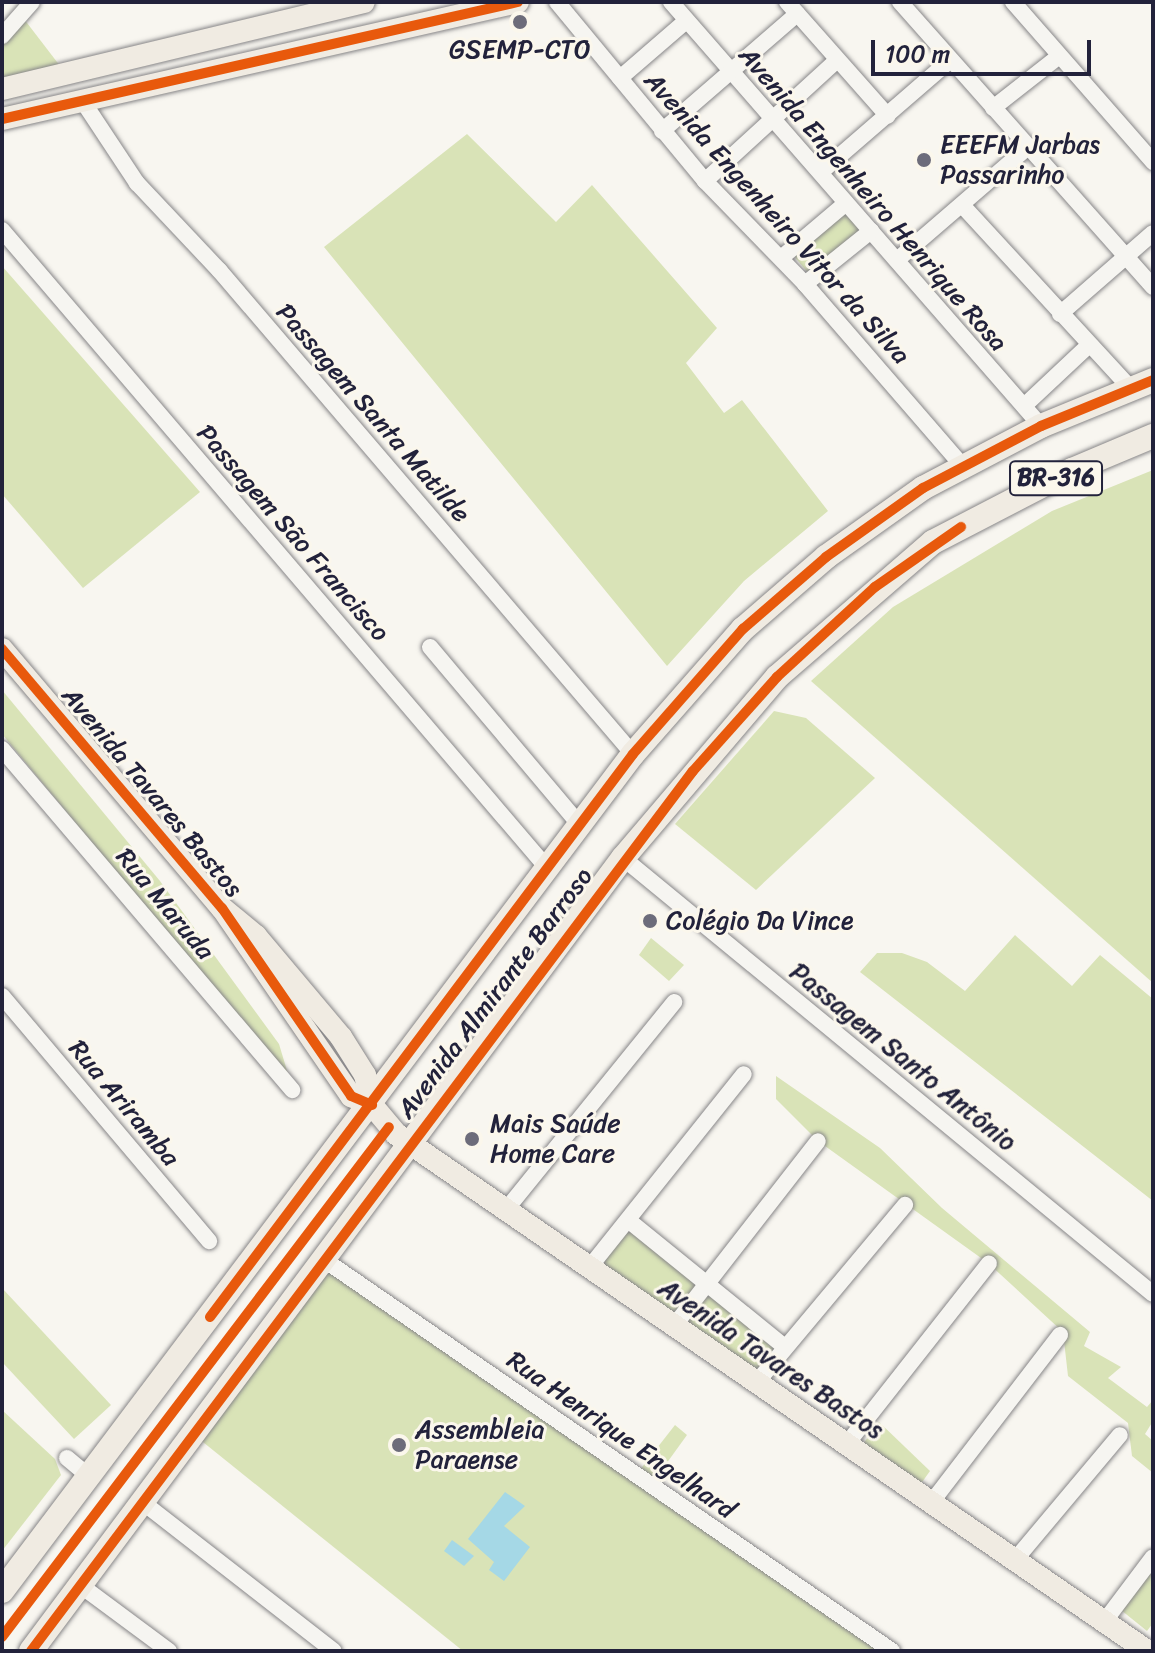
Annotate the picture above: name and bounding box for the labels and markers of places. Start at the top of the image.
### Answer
marker: GSEMP-CTO [511,13,529,31]
place label: GSEMP-CTO [449,34,591,66]
place label: EEEFM Jarbas Passarinho [940,129,1100,190]
marker: EEEFM Jarbas Passarinho [915,151,933,169]
place label: Colégio Da Vince [666,905,854,937]
marker: Colégio Da Vince [641,912,659,930]
place label: Mais Saúde Home Care [490,1108,621,1170]
marker: Mais Saúde Home Care [461,1128,483,1150]
place label: Assembleia Paraense [415,1414,545,1476]
marker: Assembleia Paraense [390,1436,408,1454]

